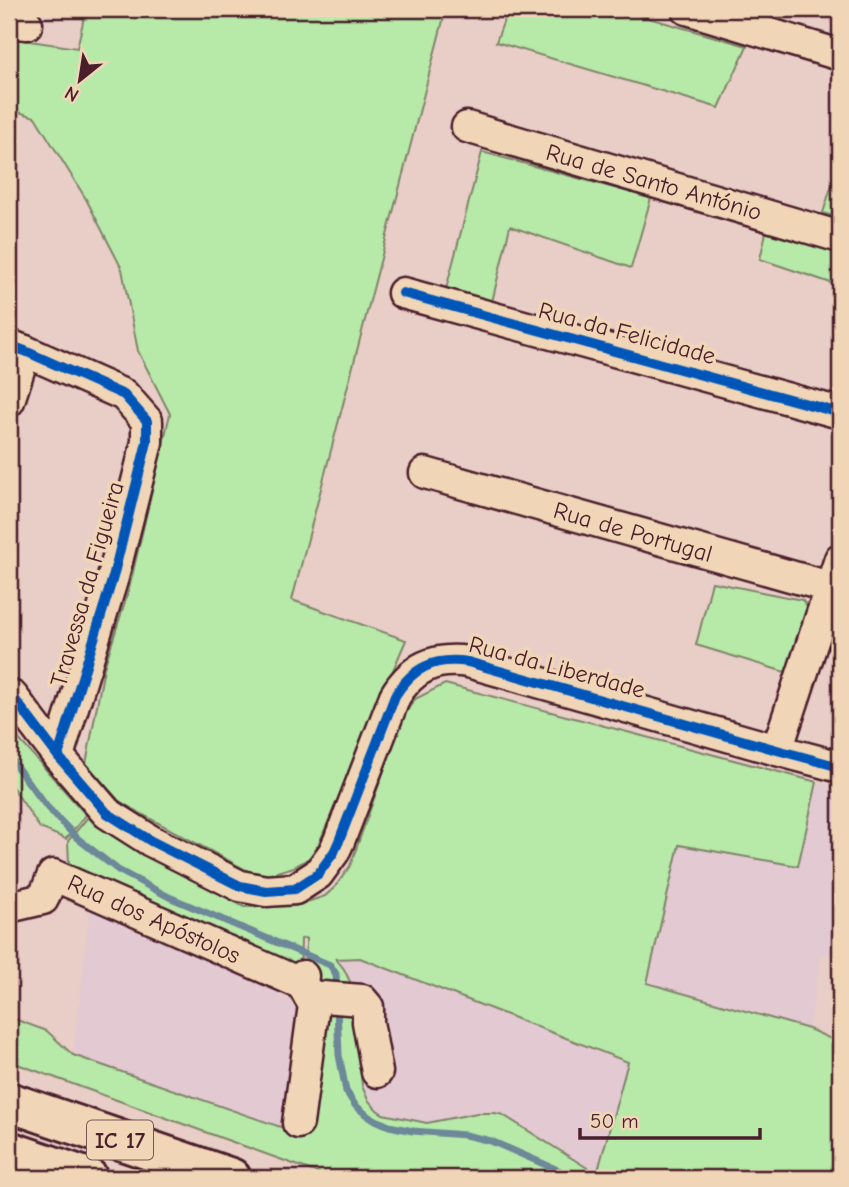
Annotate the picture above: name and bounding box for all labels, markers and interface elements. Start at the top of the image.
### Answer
north arrow [46,46,116,116]
text: N [61,81,83,106]
street label: Rua de Santo António [543,138,765,226]
street label: Rua da Felicidade [535,296,719,370]
street label: Travessa da Figueira [44,478,130,690]
street label: Rua de Portugal [550,496,716,568]
street label: Rua da Liberdade [466,630,648,704]
street label: Rua dos Apóstolos [63,868,245,970]
scale bar [580,1096,760,1140]
text: 50 m [590,1109,639,1133]
road number: IC 17 [87,1120,153,1160]

